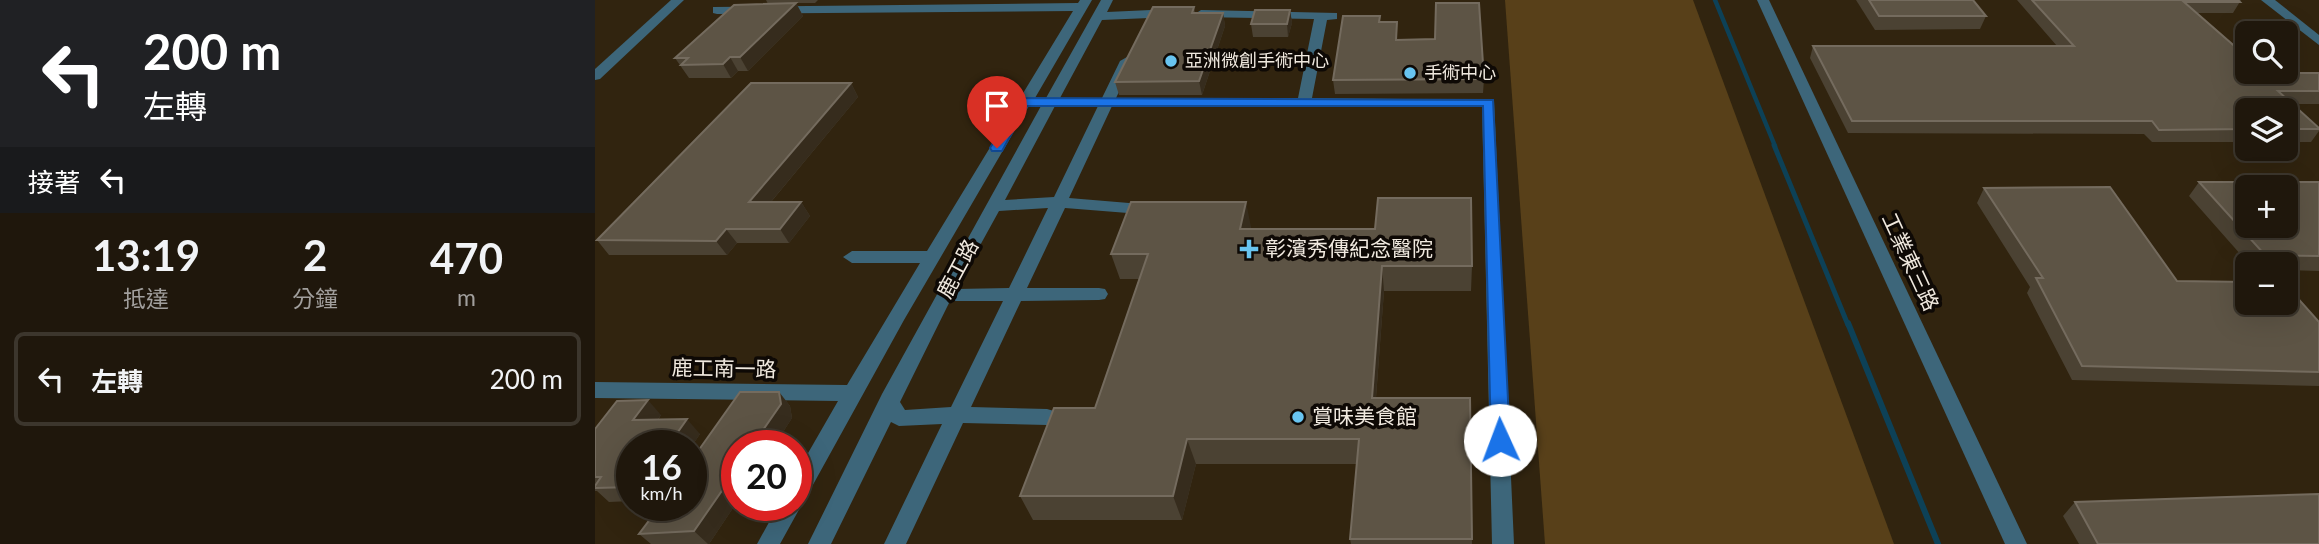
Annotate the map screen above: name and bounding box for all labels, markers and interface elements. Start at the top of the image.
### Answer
map controls [2235,21,2298,315]
button: search [2235,21,2298,84]
text: 200 m [143,22,281,80]
icon: left [28,28,119,119]
place label: 亞洲微創手術中心 [1185,49,1329,71]
marker: 亞洲微創手術中心 [1163,53,1179,69]
place label: 手術中心 [1424,61,1496,83]
marker: 手術中心 [1402,65,1418,81]
pin [967,76,1027,148]
text: 左轉 [143,86,207,125]
icon: arrive [978,87,1016,125]
button: layers [2235,98,2298,161]
icon: left [94,161,132,199]
text: 接著 [28,166,80,198]
button: + [2235,175,2298,238]
street label: 工業東三路 [1878,209,1945,314]
text: 13:19 [92,230,200,280]
text: 2 [303,230,327,280]
text: 470 [430,233,503,283]
street label: 鹿工路 [931,235,983,302]
place label: 彰濱秀傳紀念醫院 [1265,235,1433,260]
marker: 彰濱秀傳紀念醫院 [1239,239,1259,259]
button: − [2235,252,2298,315]
text: m [457,283,476,311]
text: 抵達 [123,284,169,312]
text: 分鐘 [292,284,338,312]
street label: 鹿工南一路 [671,354,777,381]
icon: left [32,360,70,398]
text: 200 m [490,363,563,395]
text: 左轉 [91,365,143,397]
place label: 賞味美食館 [1312,403,1417,428]
position arrow [1463,403,1537,477]
marker: 賞味美食館 [1290,409,1306,425]
speed limit sign: 20 [721,430,812,521]
text: 16 [641,445,682,487]
text: km/h [640,482,683,504]

